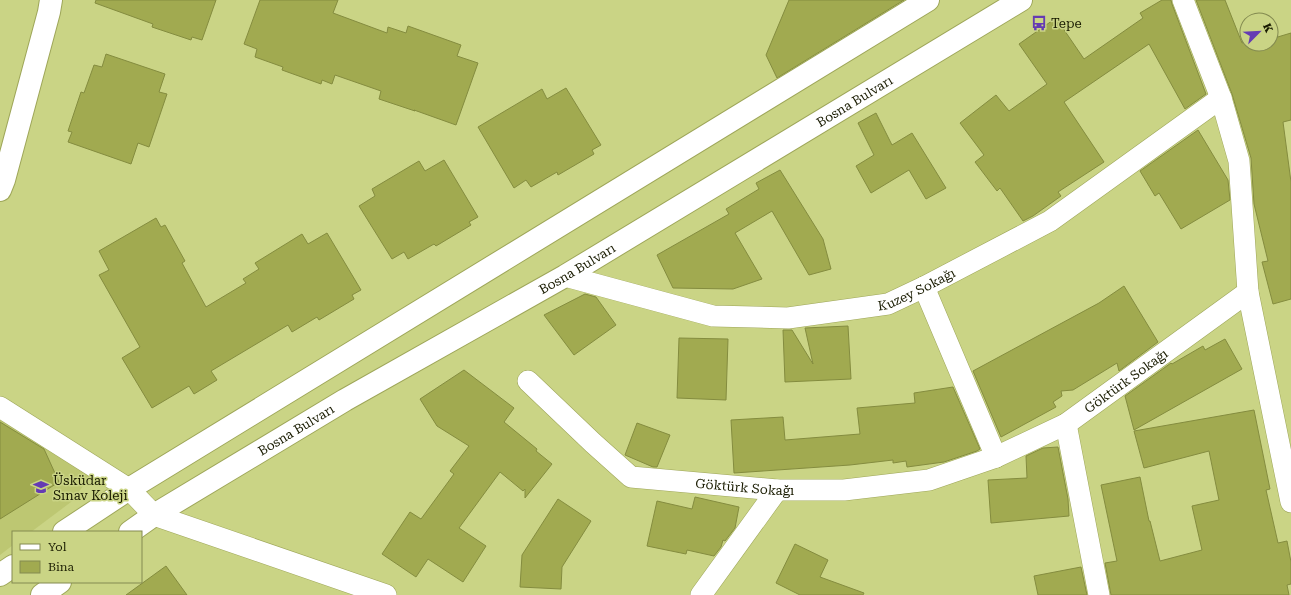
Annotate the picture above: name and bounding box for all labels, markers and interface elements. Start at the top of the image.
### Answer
north arrow [1239,12,1279,52]
bus stop icon: Tepe [1030,14,1048,32]
place label: Tepe [1051,16,1082,31]
text: K [1260,22,1276,35]
street label: Bosna Bulvarı [814,73,895,130]
street label: Bosna Bulvarı [536,240,618,297]
street label: Kuzey Sokağı [877,265,958,313]
street label: Göktürk Sokağı [1081,346,1171,416]
street label: Bosna Bulvarı [255,401,337,459]
place label: Üsküdar Sınav Koleji [53,472,128,503]
street label: Göktürk Sokağı [695,476,794,498]
school or university icon: Üsküdar Sınav Koleji [32,478,50,496]
legend [12,531,142,583]
text: Yol [48,540,67,554]
text: Bina [48,560,75,574]

